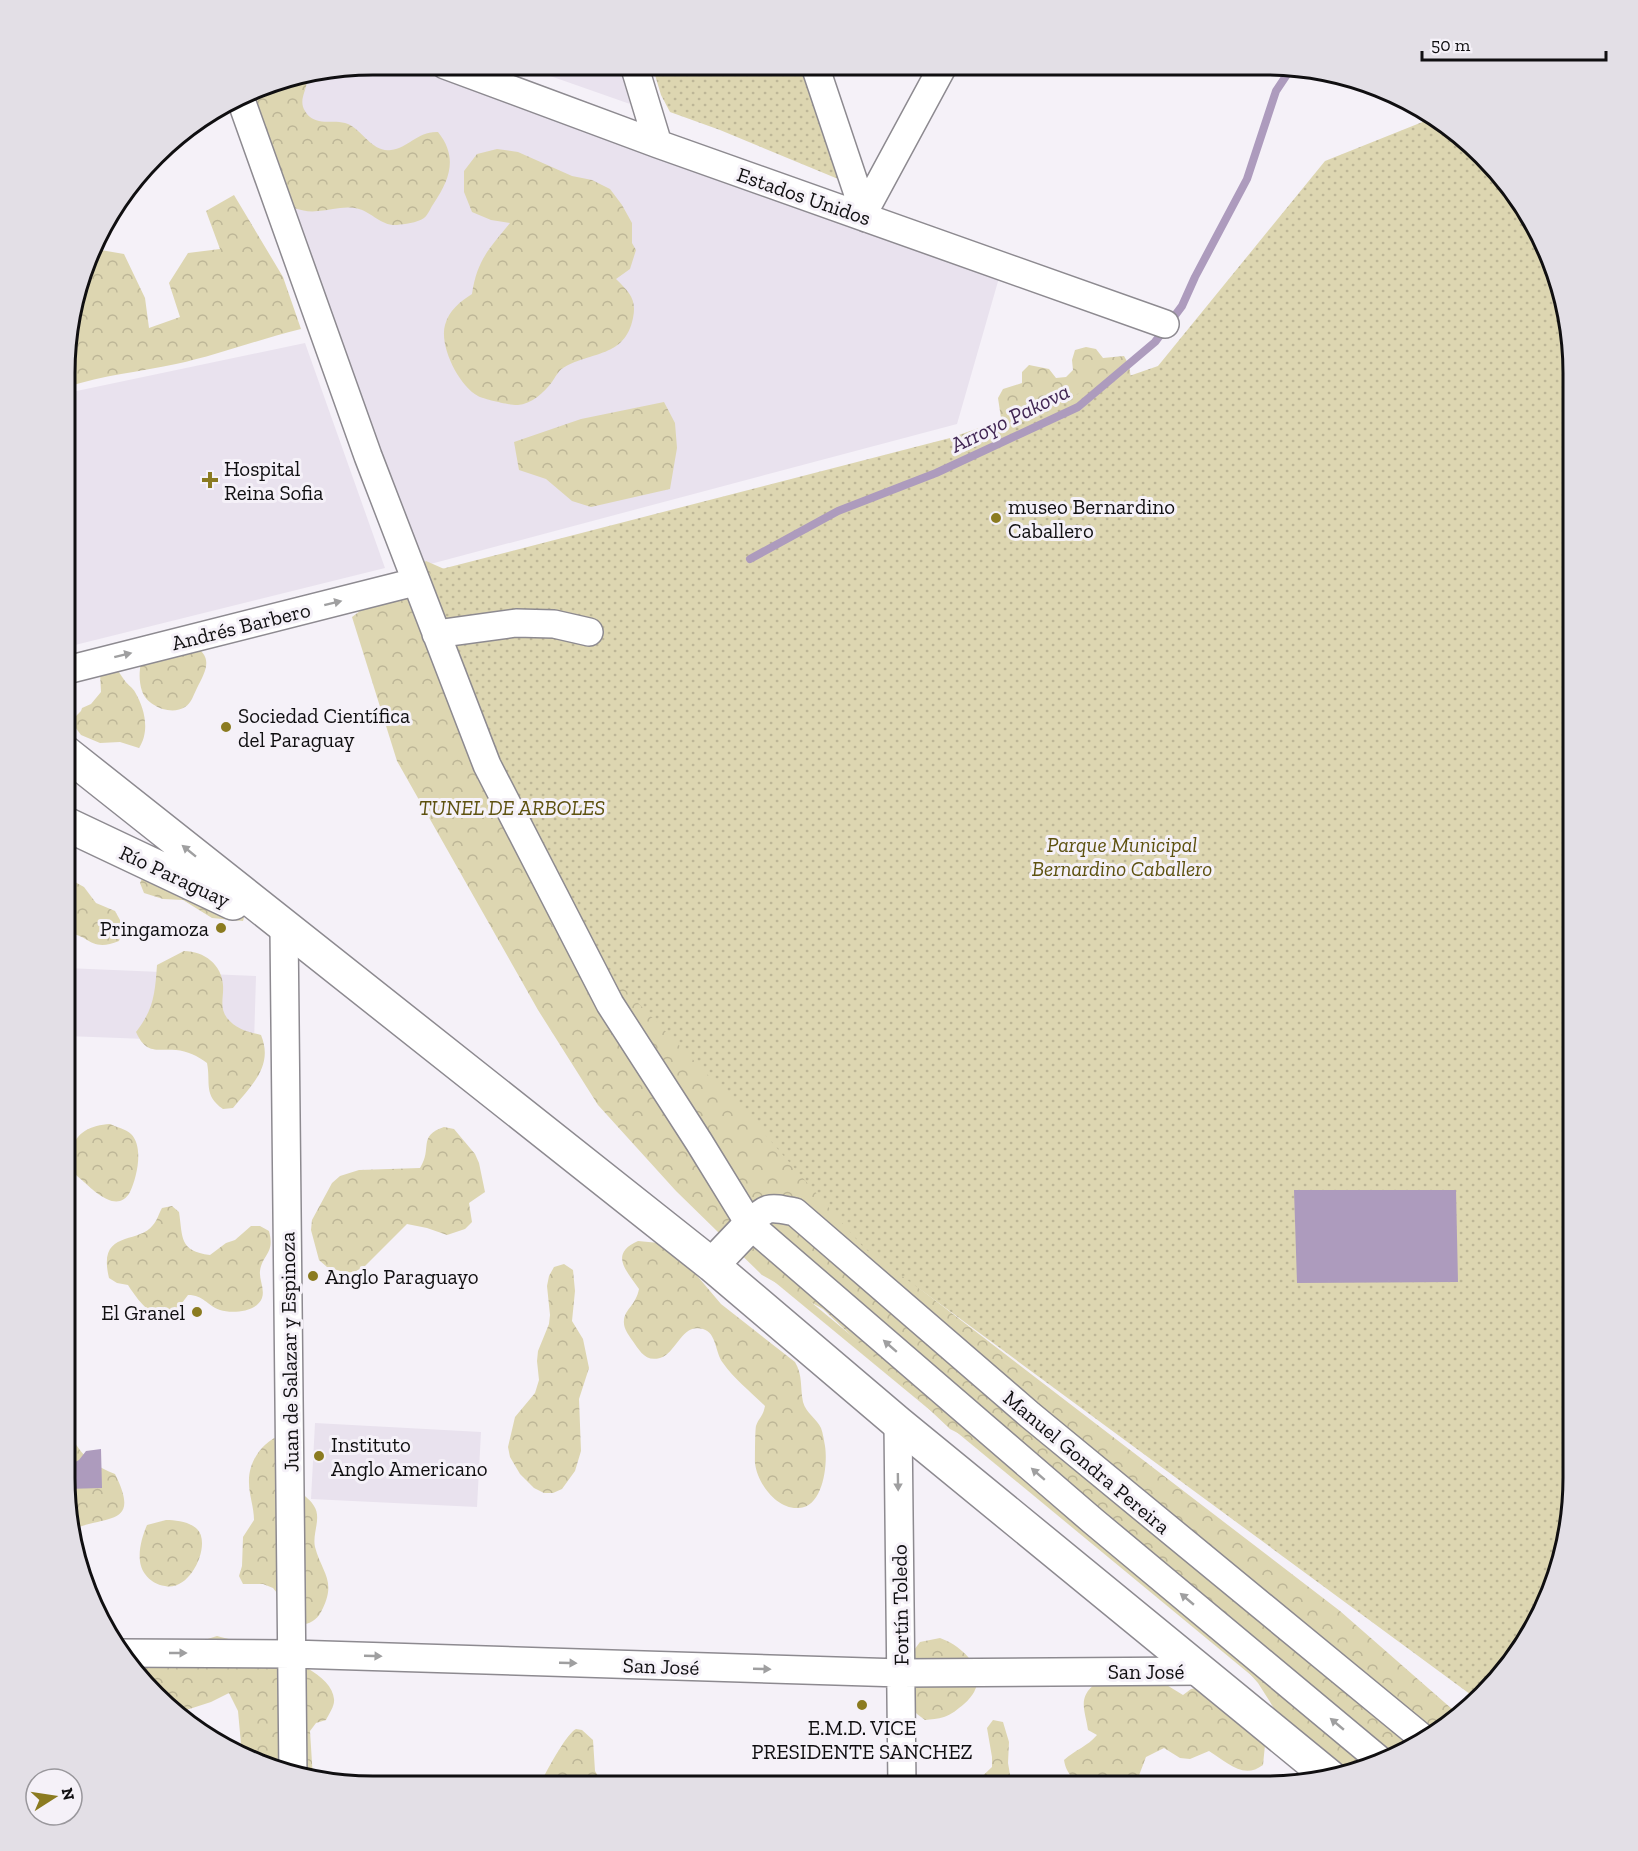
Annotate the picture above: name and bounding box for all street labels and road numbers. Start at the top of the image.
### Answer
street label: Estados Unidos [734,161,874,231]
street label: Andrés Barbero [169,597,313,655]
street label: Río Paraguay [116,839,235,913]
street label: Juan de Salazar y Espinoza [274,1232,304,1472]
street label: Manuel Gondra Pereira [999,1385,1175,1539]
street label: Fortín Toledo [886,1544,914,1666]
street label: San José [622,1652,700,1680]
street label: San José [1108,1659,1184,1684]

